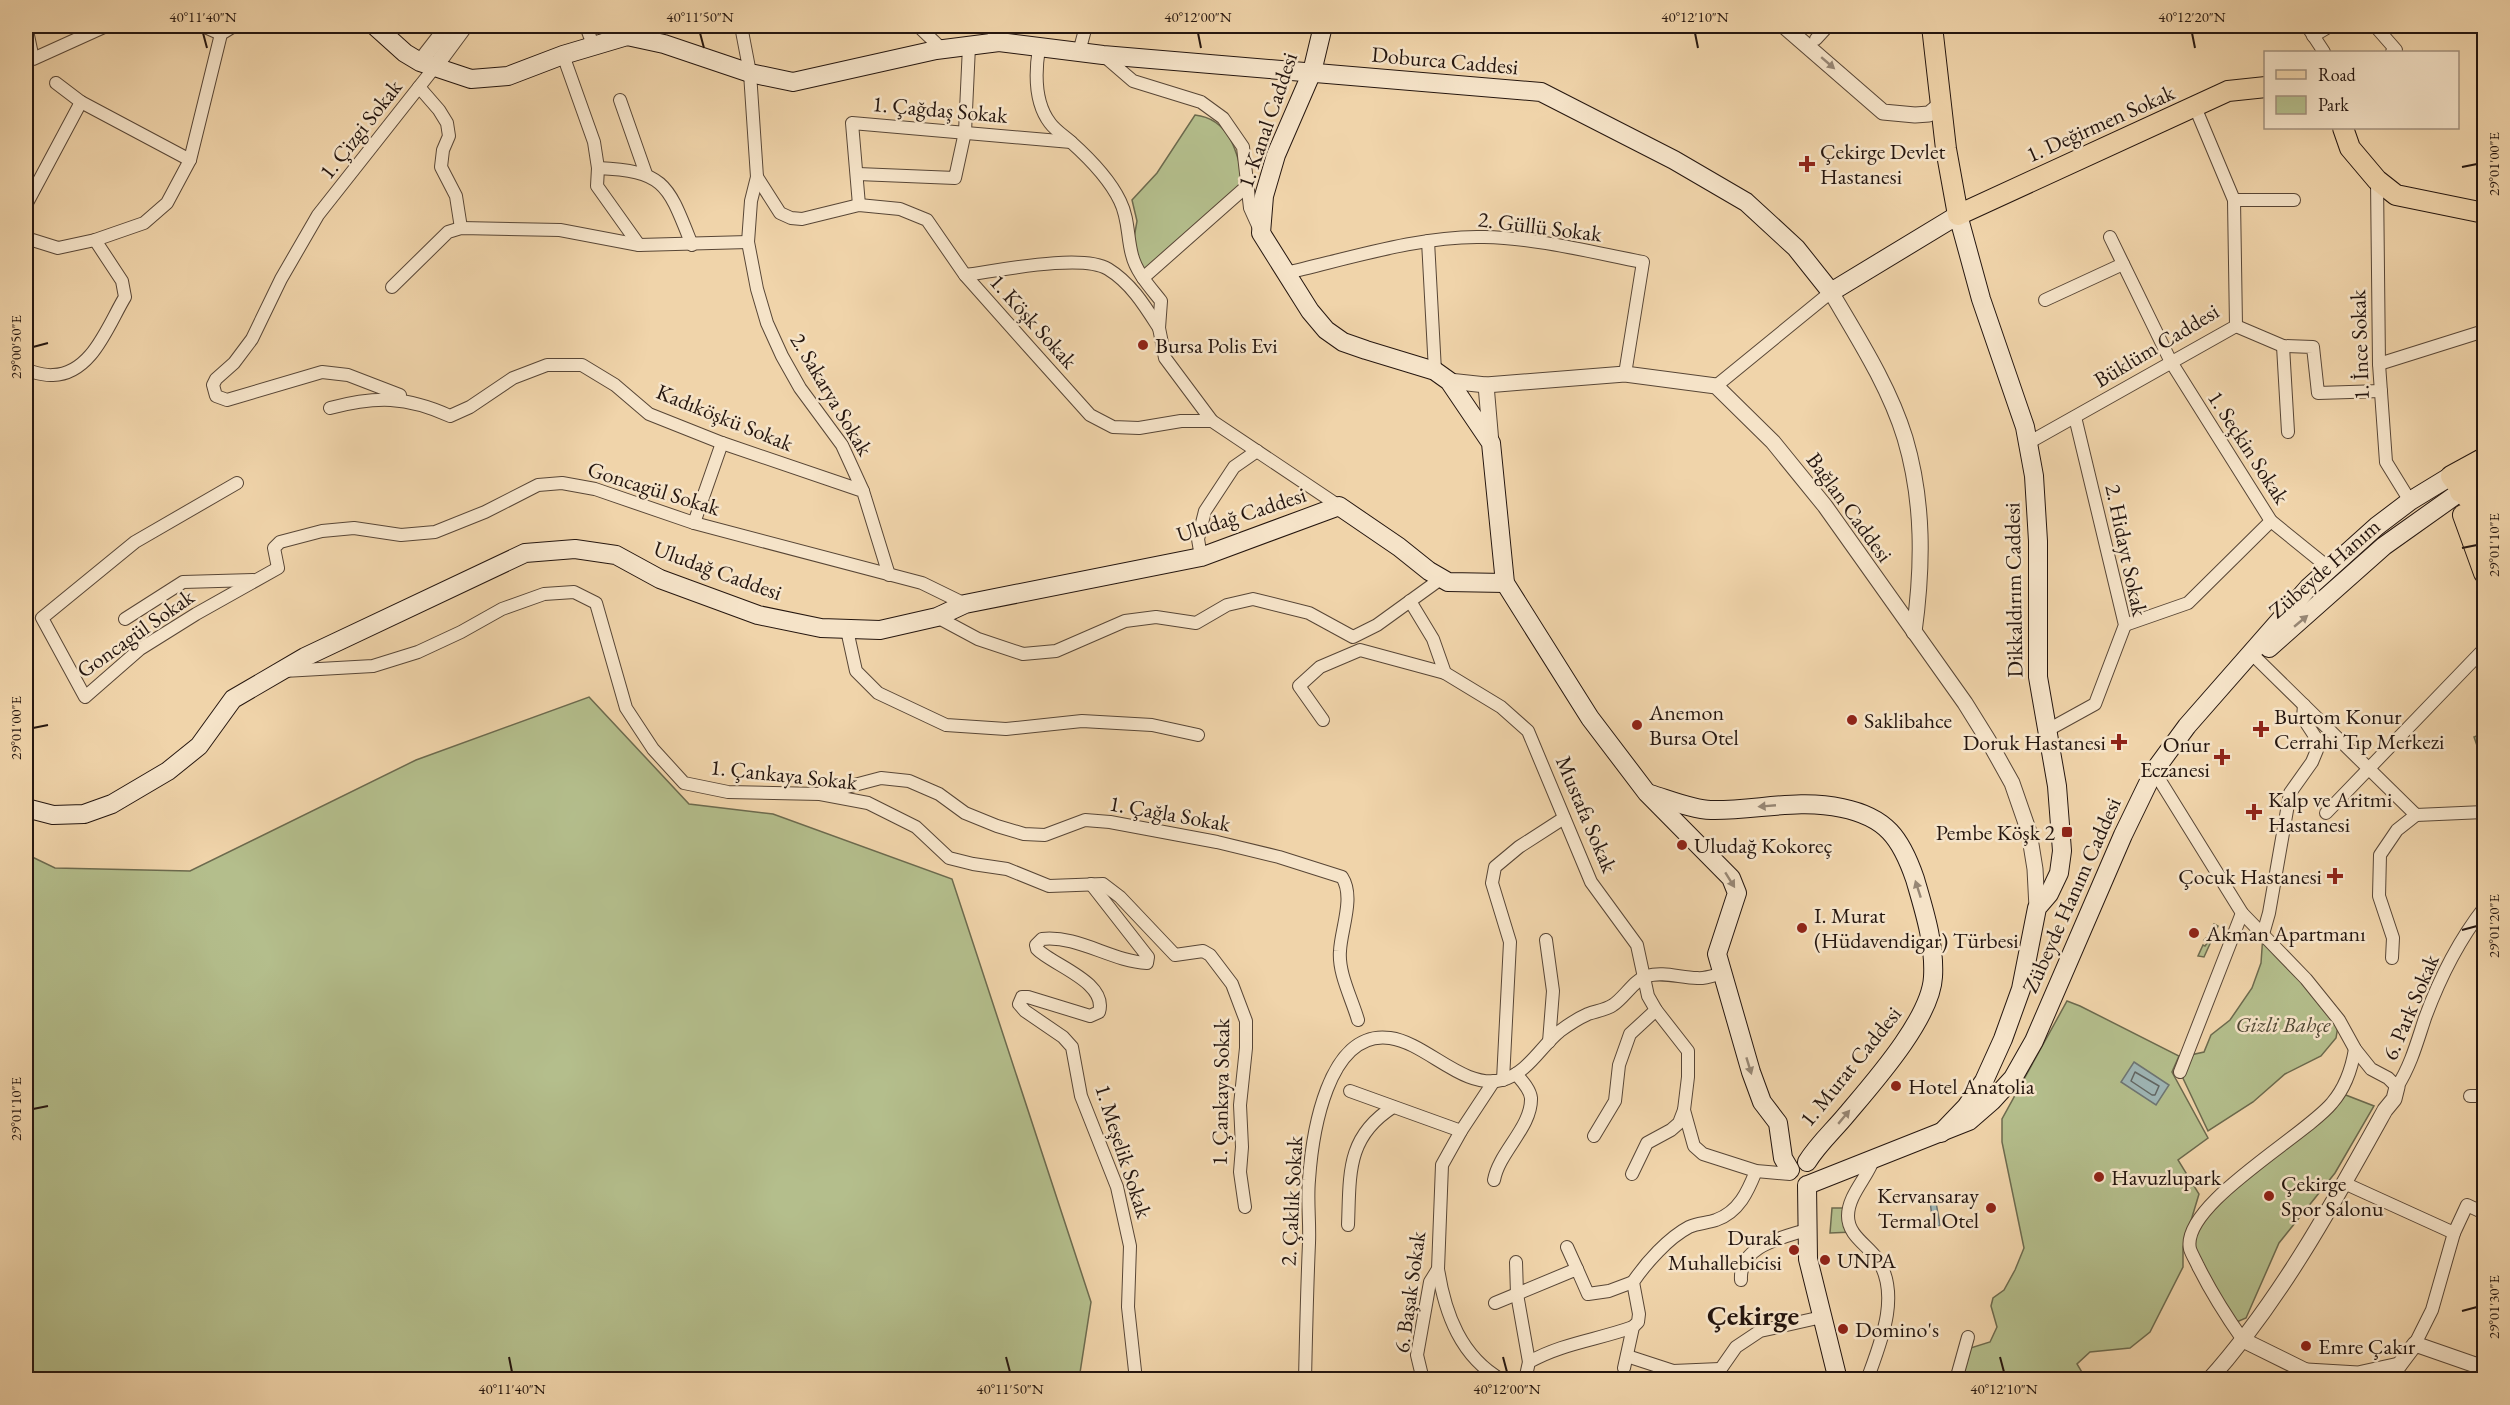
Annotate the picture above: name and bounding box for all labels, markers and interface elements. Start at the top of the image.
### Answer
text: 40°11'40"N [169,7,237,26]
text: 40°11'50"N [666,7,734,26]
text: 40°12'00"N [1164,7,1232,26]
text: 40°12'10"N [1661,7,1729,26]
text: 40°12'20"N [2158,7,2226,26]
street label: Doburca Caddesi [1370,40,1520,81]
street label: 1. Kanal Caddesi [1231,49,1304,192]
legend [2264,51,2459,129]
one-way arrow [1820,56,1835,69]
text: Road [2318,63,2357,86]
street label: 1. Çizgi Sokak [312,73,409,185]
street label: 1. Değirmen Sokak [2021,78,2180,169]
street label: 1. Çağdaş Sokak [871,89,1009,130]
text: Park [2318,93,2349,116]
text: 29°01'00"E [2484,131,2503,196]
place label: Çekirge Devlet Hastanesi [1820,137,1945,191]
marker: Çekirge Devlet Hastanesi [1798,155,1816,173]
street label: 2. Güllü Sokak [1476,205,1604,249]
street label: 1. Köşk Sokak [983,268,1084,375]
street label: 1. İnce Sokak [2343,288,2376,401]
street label: Büklüm Caddesi [2088,297,2224,394]
text: 29°00'50"E [6,314,25,379]
street label: 2. Sakarya Sokak [784,328,880,462]
place label: Bursa Polis Evi [1155,331,1278,360]
marker: Bursa Polis Evi [1136,338,1150,352]
street label: Kadıköşkü Sokak [652,377,798,458]
street label: 1. Seçkin Sokak [2201,385,2296,510]
street label: Bağlan Caddesi [1800,447,1899,568]
street label: Goncagül Sokak [584,455,724,523]
street label: Uludağ Caddesi [1173,480,1310,549]
street label: 2. Hidayt Sokak [2098,482,2155,619]
street label: Dikkaldırım Caddesi [1997,502,2030,678]
street label: Zübeyde Hanım [2262,512,2386,625]
text: 29°01'10"E [2484,512,2503,577]
street label: Uludağ Caddesi [650,534,786,607]
street label: Goncagül Sokak [71,582,200,685]
one-way arrow [2293,614,2309,627]
text: 29°01'00"E [6,695,25,760]
place label: Anemon Bursa Otel [1648,698,1739,752]
place label: Burtom Konur Cerrahi Tıp Merkezi [2274,702,2444,756]
place label: Saklibahce [1864,706,1953,735]
marker: Saklibahce [1845,713,1859,727]
marker: Anemon Bursa Otel [1630,718,1644,732]
marker: Burtom Konur Cerrahi Tıp Merkezi [2252,720,2270,738]
place label: Doruk Hastanesi [1963,728,2106,757]
place label: Onur Eczanesi [2140,730,2211,784]
marker: Doruk Hastanesi [2110,733,2128,751]
marker: Onur Eczanesi [2215,750,2229,764]
street label: Mustafa Sokak [1549,751,1624,878]
street label: 1. Çankaya Sokak [709,752,860,797]
place label: Kalp ve Aritmi Hastanesi [2268,785,2392,839]
street label: 1. Çağla Sokak [1107,789,1233,839]
street label: Zübeyde Hanım Caddesi [2015,793,2128,997]
one-way arrow [1758,801,1777,811]
marker: Kalp ve Aritmi Hastanesi [2245,803,2263,821]
place label: Pembe Köşk 2 [1936,818,2055,847]
marker: Pembe Köşk 2 [2060,825,2074,839]
place label: Uludağ Kokoreç [1694,831,1832,860]
marker: Uludağ Kokoreç [1675,838,1689,852]
place label: Çocuk Hastanesi [2178,862,2322,891]
marker: Çocuk Hastanesi [2326,867,2344,885]
one-way arrow [1725,872,1736,889]
one-way arrow [1913,880,1922,898]
text: 29°01'20"E [2484,893,2503,958]
place label: I. Murat (Hüdavendigar) Türbesi [1814,901,2019,955]
place label: Akman Apartmanı [2205,919,2366,948]
marker: I. Murat (Hüdavendigar) Türbesi [1795,921,1809,935]
marker: Akman Apartmanı [2187,926,2201,940]
street label: 6. Park Sokak [2375,949,2446,1064]
street label: 1. Murat Caddesi [1793,1000,1908,1132]
park label: Gizli Bahçe [2235,1010,2331,1039]
street label: 1. Çankaya Sokak [1205,1017,1236,1166]
one-way arrow [1745,1057,1754,1075]
place label: Hotel Anatolia [1908,1072,2035,1101]
text: 29°01'10"E [6,1076,25,1141]
marker: Hotel Anatolia [1889,1079,1903,1093]
street label: 1. Meşelik Sokak [1088,1080,1159,1223]
one-way arrow [1837,1110,1850,1125]
street label: 2. Çaklık Sokak [1274,1135,1309,1267]
place label: Havuzlupark [2111,1163,2222,1192]
place label: Çekirge Spor Salonu [2281,1169,2384,1223]
marker: Havuzlupark [2092,1170,2106,1184]
place label: Kervansaray Termal Otel [1877,1181,1979,1235]
marker: Çekirge Spor Salonu [2262,1189,2276,1203]
marker: Kervansaray Termal Otel [1984,1201,1998,1215]
place label: Durak Muhallebicisi [1668,1223,1783,1277]
street label: 6. Başak Sokak [1387,1229,1432,1355]
marker: Durak Muhallebicisi [1787,1243,1801,1257]
place label: UNPA [1837,1246,1897,1275]
marker: UNPA [1818,1253,1832,1267]
text: 29°01'30"E [2484,1274,2503,1339]
district label: Çekirge [1707,1297,1799,1333]
place label: Domino's [1855,1315,1939,1344]
marker: Domino's [1836,1322,1850,1336]
place label: Emre Çakır [2318,1332,2416,1361]
marker: Emre Çakır [2299,1339,2313,1353]
text: 40°11'40"N [478,1379,546,1398]
text: 40°11'50"N [976,1379,1044,1398]
text: 40°12'00"N [1473,1379,1541,1398]
text: 40°12'10"N [1970,1379,2038,1398]

